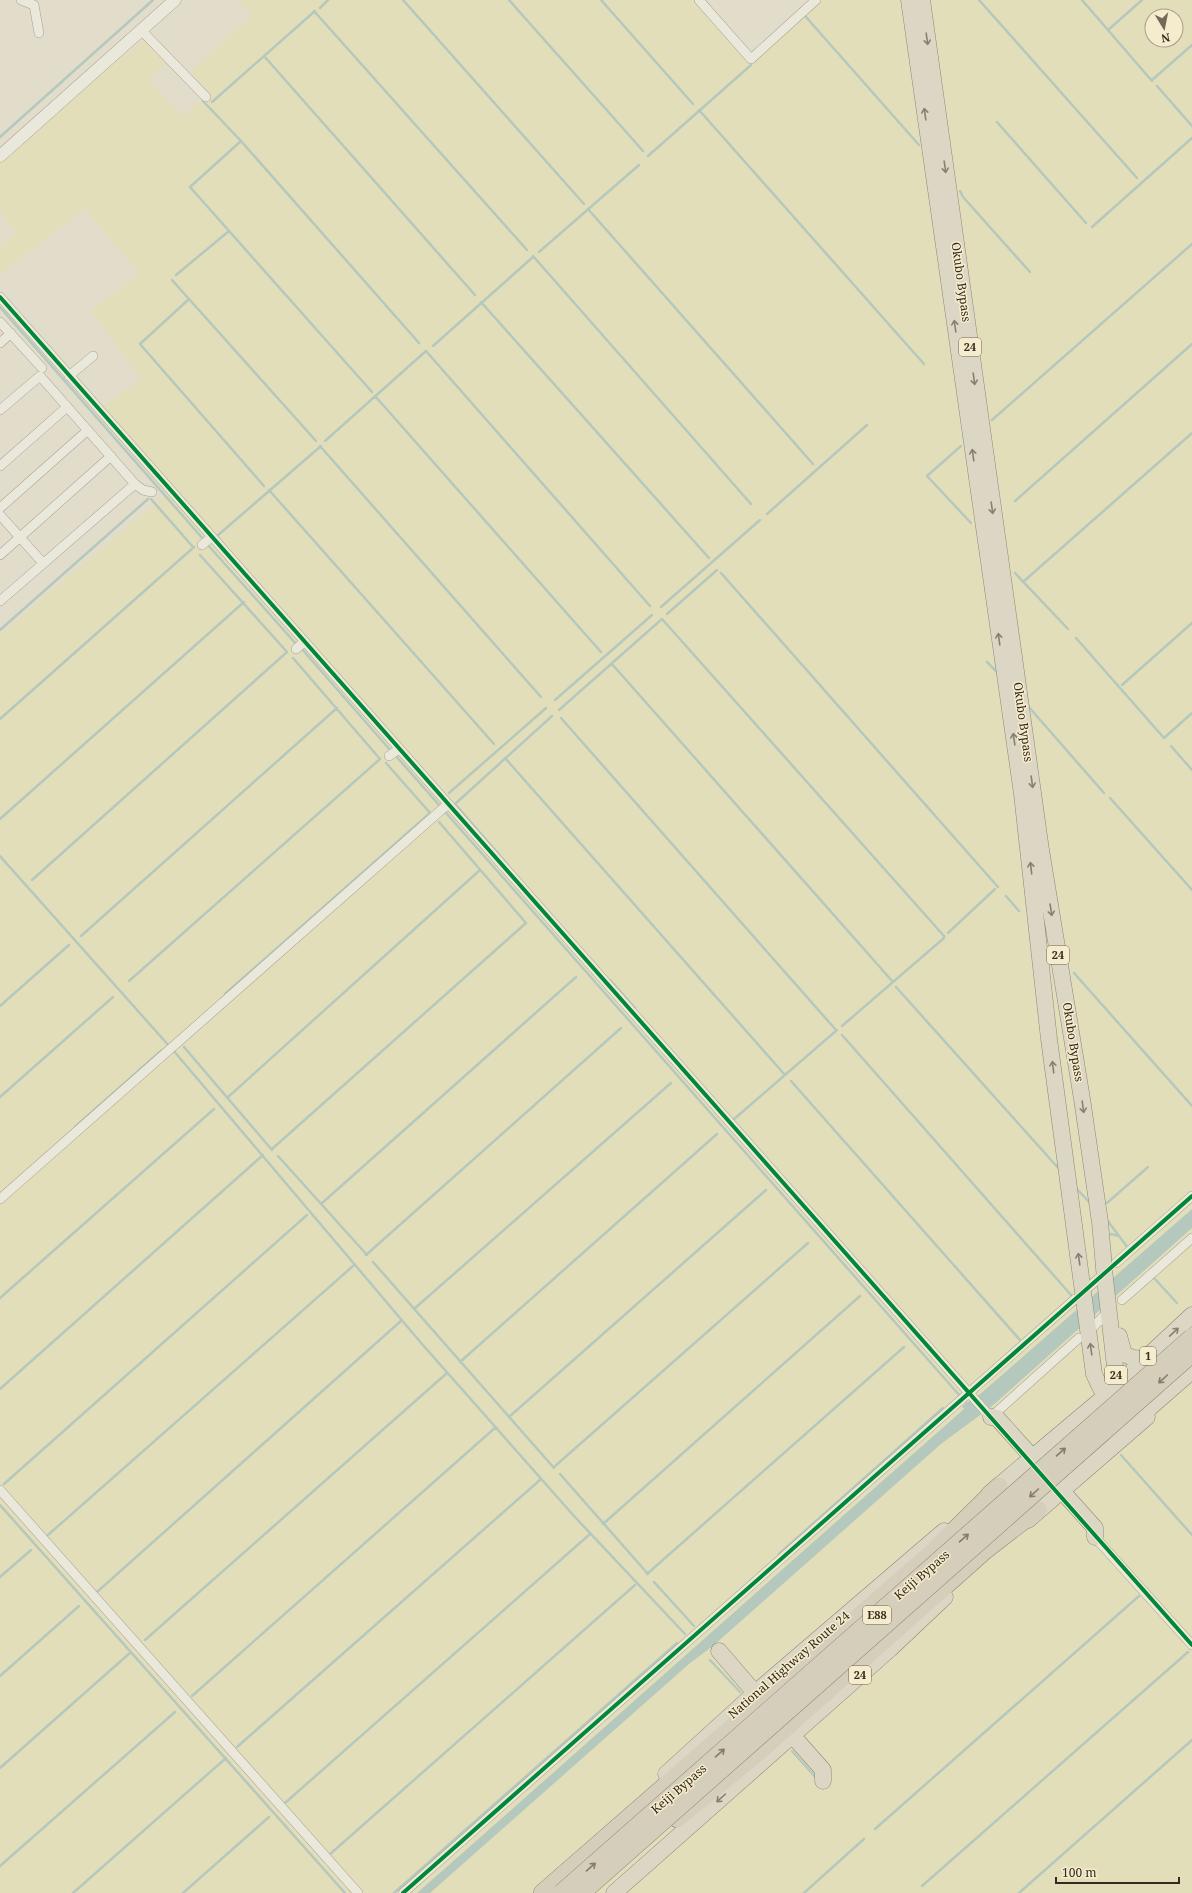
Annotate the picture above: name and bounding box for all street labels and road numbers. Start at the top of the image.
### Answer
street label: Okubo Bypass [947,241,975,323]
road number: 24 [959,338,981,356]
street label: Okubo Bypass [1009,681,1037,763]
road number: 24 [1047,946,1069,964]
street label: Okubo Bypass [1059,1001,1088,1083]
road number: 1 [1140,1347,1156,1365]
road number: 24 [1105,1366,1127,1384]
street label: Keiji Bypass [890,1546,953,1603]
road number: E88 [863,1606,891,1624]
street label: National Highway Route 24 [724,1607,853,1722]
road number: 24 [849,1666,871,1684]
street label: Keiji Bypass [647,1760,710,1817]

